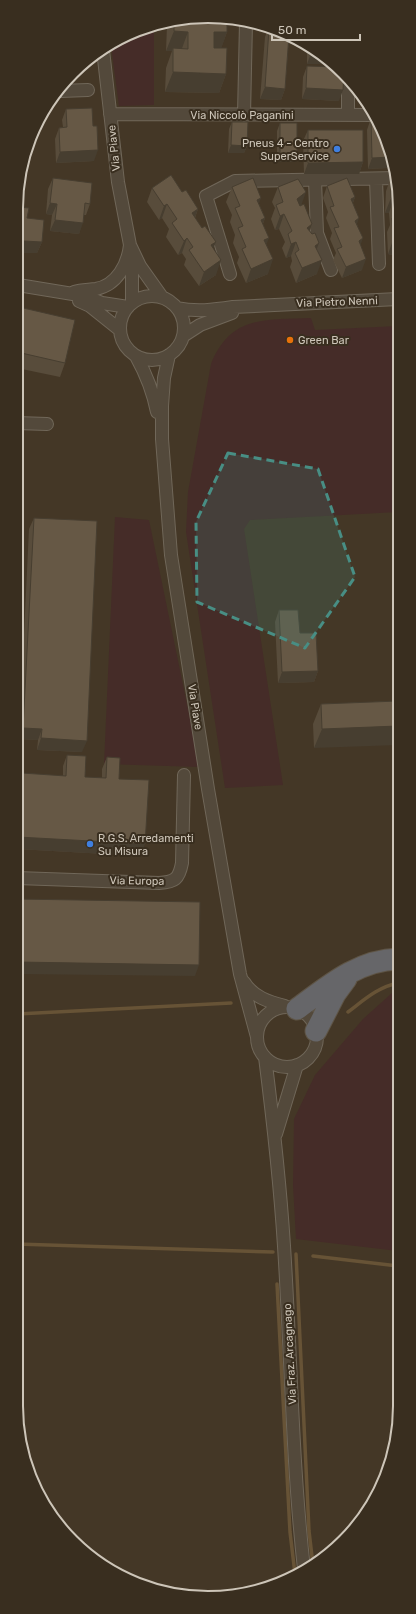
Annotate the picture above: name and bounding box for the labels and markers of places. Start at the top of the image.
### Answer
place label: Pneus 4 - Centro SuperService [242,137,329,163]
marker: Pneus 4 - Centro SuperService [332,144,342,154]
place label: Green Bar [298,334,350,347]
marker: Green Bar [285,335,295,345]
place label: R.G.S. Arredamenti Su Misura [98,832,194,858]
marker: R.G.S. Arredamenti Su Misura [85,839,95,849]

